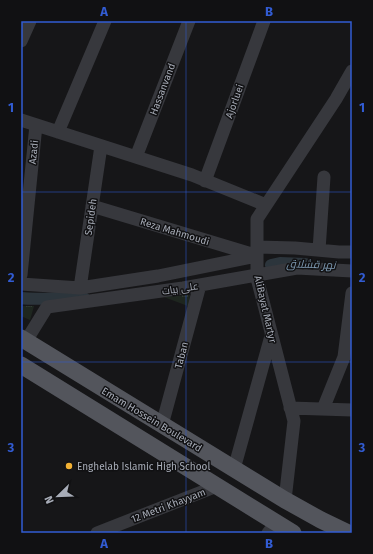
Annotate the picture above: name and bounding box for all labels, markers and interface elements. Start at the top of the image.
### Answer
text: A [99,4,108,19]
text: B [265,4,273,19]
street label: Hassanvand [148,62,178,117]
street label: Ajorluei [223,83,247,120]
text: 1 [8,100,14,115]
text: 1 [359,100,365,115]
street label: Azadi [27,139,41,165]
street label: Sepideh [82,198,100,236]
street label: Reza Mahmoudi [139,216,211,248]
water label: نهر قشلاق [286,257,337,272]
text: 2 [8,270,15,285]
text: 2 [359,270,366,285]
street label: AliBayat Martyr [251,274,279,344]
street label: علی بیات [161,280,199,298]
street label: Taban [173,341,191,370]
street label: Emam Hossein Boulevard [99,385,204,455]
text: 3 [7,440,15,455]
text: 3 [358,440,366,455]
marker: Enghelab Islamic High School [64,461,74,471]
place label: Enghelab Islamic High School [77,461,210,473]
north arrow [38,476,78,516]
street label: 12 Metri Khayyam [129,486,207,526]
text: N [42,494,57,506]
text: A [99,536,108,551]
text: B [265,536,273,551]

